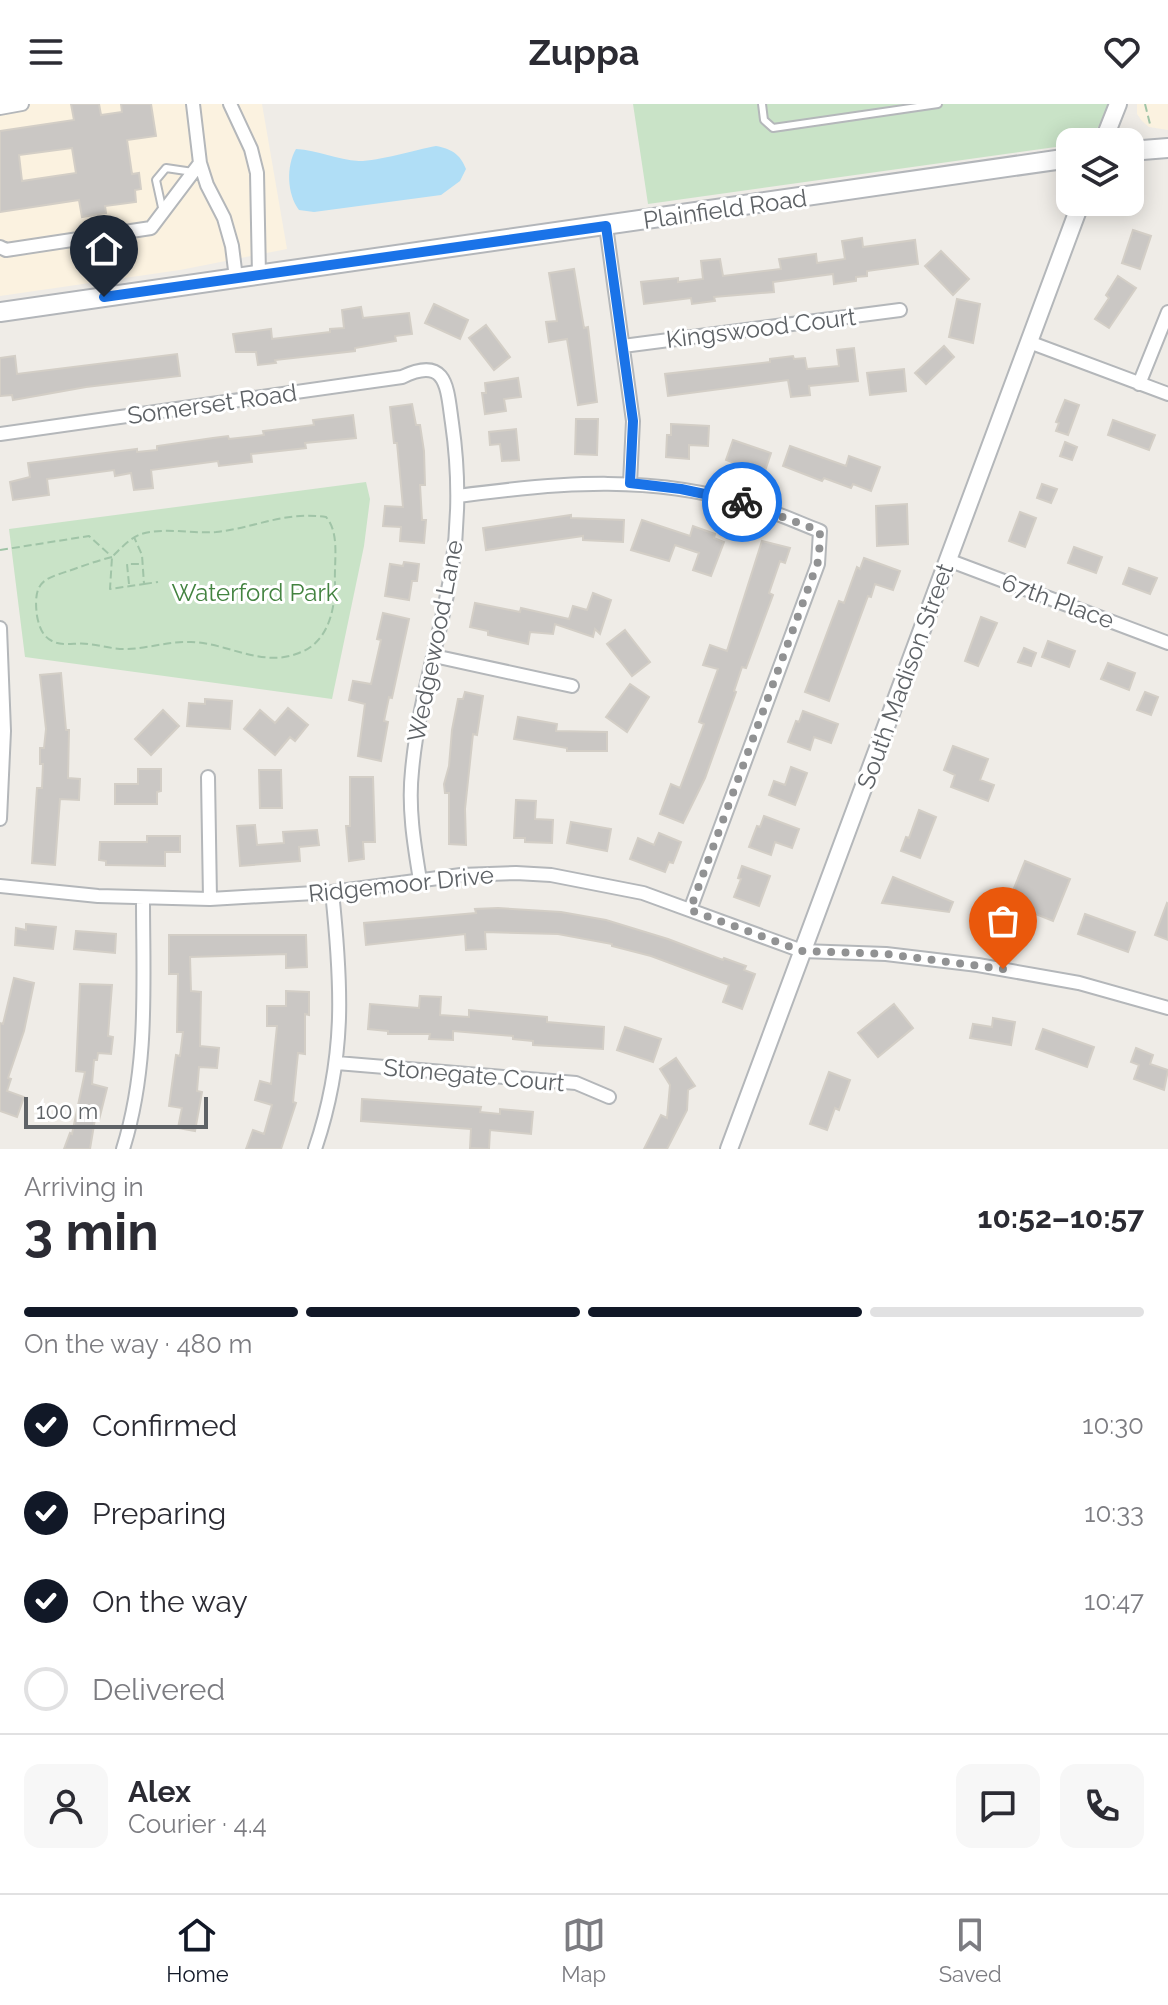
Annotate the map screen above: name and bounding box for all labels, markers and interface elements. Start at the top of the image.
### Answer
icon: menu [24,30,68,74]
icon: heart [1100,30,1144,74]
text: Zuppa [529,31,639,73]
map controls [1056,128,1144,216]
button: layers [1056,128,1144,216]
street label: Plainfield Road [641,183,809,235]
pin [70,215,138,297]
icon: home [82,227,126,271]
street label: Kingswood Court [664,302,858,354]
street label: Somerset Road [125,378,299,430]
courier [702,462,782,542]
icon: bike [720,480,764,524]
street label: Wedgewood Lane [401,538,469,744]
street label: South Madison Street [851,559,959,793]
street label: 67th Place [998,567,1118,635]
park label: Waterford Park [171,578,339,607]
street label: Ridgemoor Drive [307,860,495,908]
pin [969,887,1037,969]
icon: bag [981,899,1025,943]
street label: Stonegate Court [382,1053,566,1097]
scale bar [24,1093,208,1129]
text: 100 m [36,1098,98,1124]
text: Arriving in [24,1172,144,1202]
text: 10:52–10:57 [978,1200,1144,1235]
text: 3 min [24,1201,159,1262]
text: On the way · 480 m [24,1329,252,1359]
icon: check [24,1403,68,1447]
text: Confirmed [92,1408,237,1443]
text: 10:30 [1082,1410,1144,1440]
icon: check [24,1491,68,1535]
text: Preparing [92,1496,226,1531]
text: 10:33 [1084,1498,1144,1528]
icon: check [24,1579,68,1623]
text: On the way [92,1584,248,1619]
text: 10:47 [1084,1586,1144,1616]
text: Delivered [92,1672,225,1707]
button: person [24,1764,108,1848]
button: chat [956,1764,1040,1848]
button: phone [1060,1764,1144,1848]
text: Alex [128,1774,191,1809]
text: Courier · 4.4 [128,1809,267,1839]
tab: Home [166,1913,229,1987]
tab: Map [561,1913,606,1987]
tab: Saved [939,1913,1002,1987]

